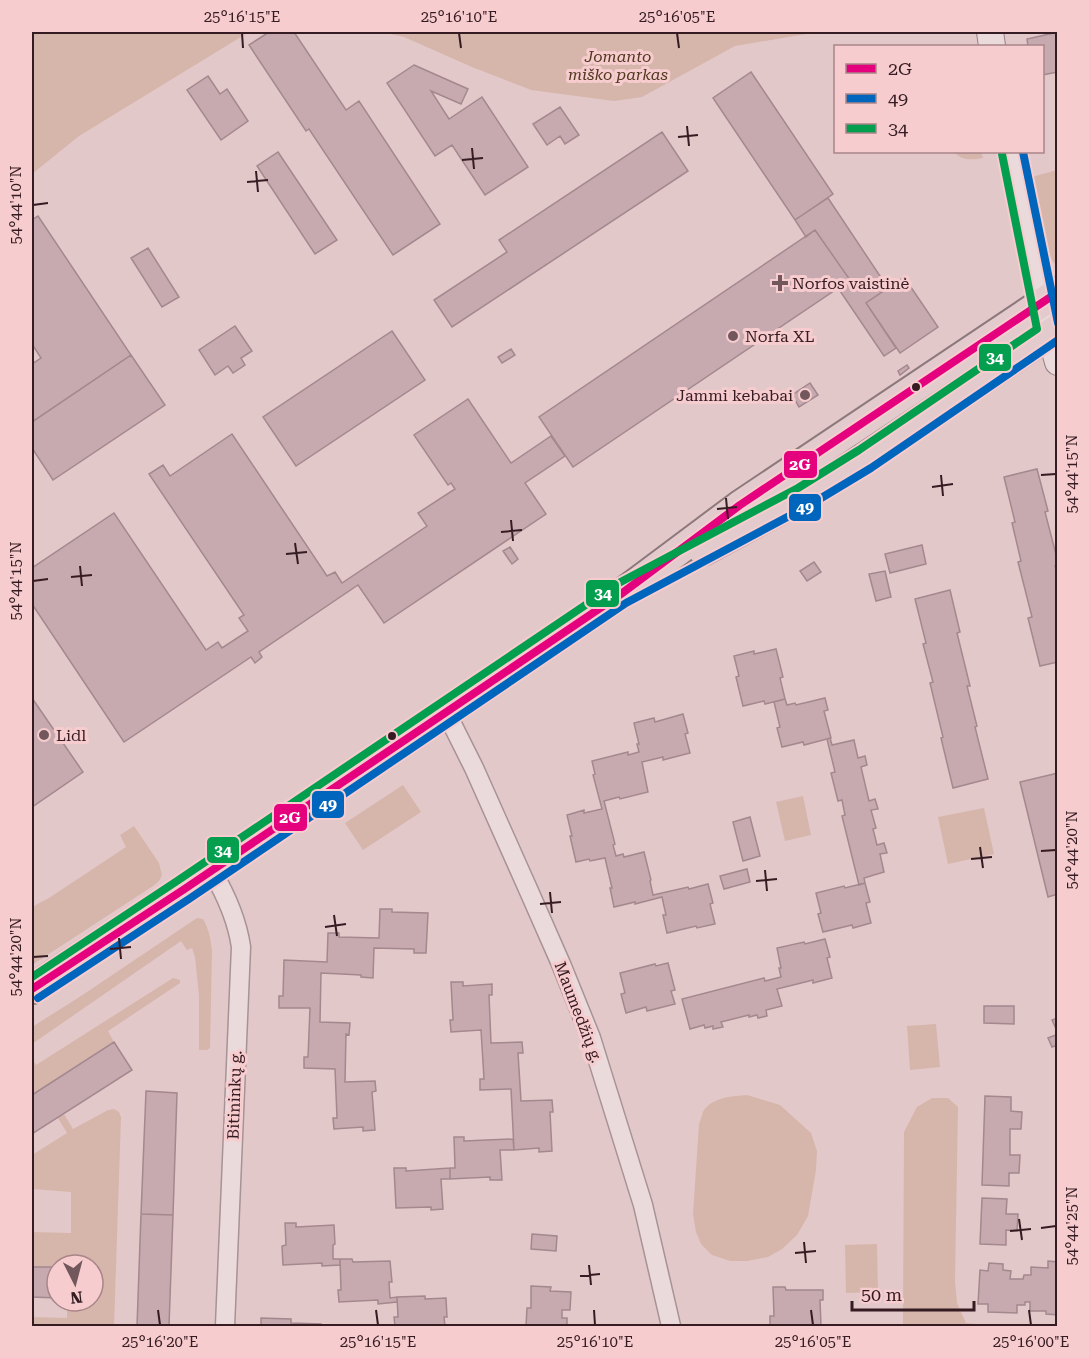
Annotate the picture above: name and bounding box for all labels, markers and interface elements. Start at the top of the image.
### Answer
text: 25°16'15"E [204,8,280,26]
text: 25°16'10"E [421,8,497,26]
text: 25°16'05"E [639,8,715,26]
legend [834,45,1044,153]
park label: Jomanto miško parkas [568,47,668,84]
text: 2G [888,58,912,79]
text: 49 [888,88,908,109]
text: 34 [888,118,908,139]
text: 54°44'10"N [7,165,25,245]
place label: Norfos vaistinė [792,274,909,293]
marker: Norfos vaistinė [773,276,787,290]
place label: Norfa XL [745,327,815,346]
marker: Norfa XL [726,329,740,343]
line badge: 34 [978,343,1012,372]
text: 34 [986,348,1004,367]
unlabelled marker [910,381,922,393]
place label: Jammi kebabai [676,386,793,405]
marker: Jammi kebabai [798,388,812,402]
text: 54°44'15"N [1063,434,1081,514]
line badge: 2G [783,450,818,479]
text: 2G [789,455,811,474]
line badge: 49 [788,493,822,522]
text: 49 [796,498,814,517]
text: 54°44'15"N [7,541,25,621]
line badge: 34 [585,579,620,608]
text: 34 [594,584,612,603]
place label: Lidl [56,726,86,745]
marker: Lidl [37,728,51,742]
unlabelled marker [386,730,398,742]
line badge: 49 [311,790,345,819]
text: 49 [319,795,337,814]
line badge: 2G [273,803,308,832]
text: 2G [279,808,301,827]
text: 54°44'20"N [1063,810,1081,890]
line badge: 34 [206,836,240,864]
text: 34 [214,841,232,860]
text: 54°44'20"N [7,917,25,997]
street label: Maumedžių g. [551,959,607,1065]
street label: Bitininkų g. [223,1050,246,1140]
text: 54°44'25"N [1063,1186,1081,1266]
north arrow [45,1253,105,1313]
scale bar [852,1274,974,1312]
text: 50 m [861,1284,902,1305]
text: N [69,1287,84,1308]
text: 25°16'20"E [122,1333,198,1351]
text: 25°16'15"E [340,1333,416,1351]
text: 25°16'10"E [557,1333,633,1351]
text: 25°16'05"E [775,1333,851,1351]
text: 25°16'00"E [993,1333,1069,1351]

